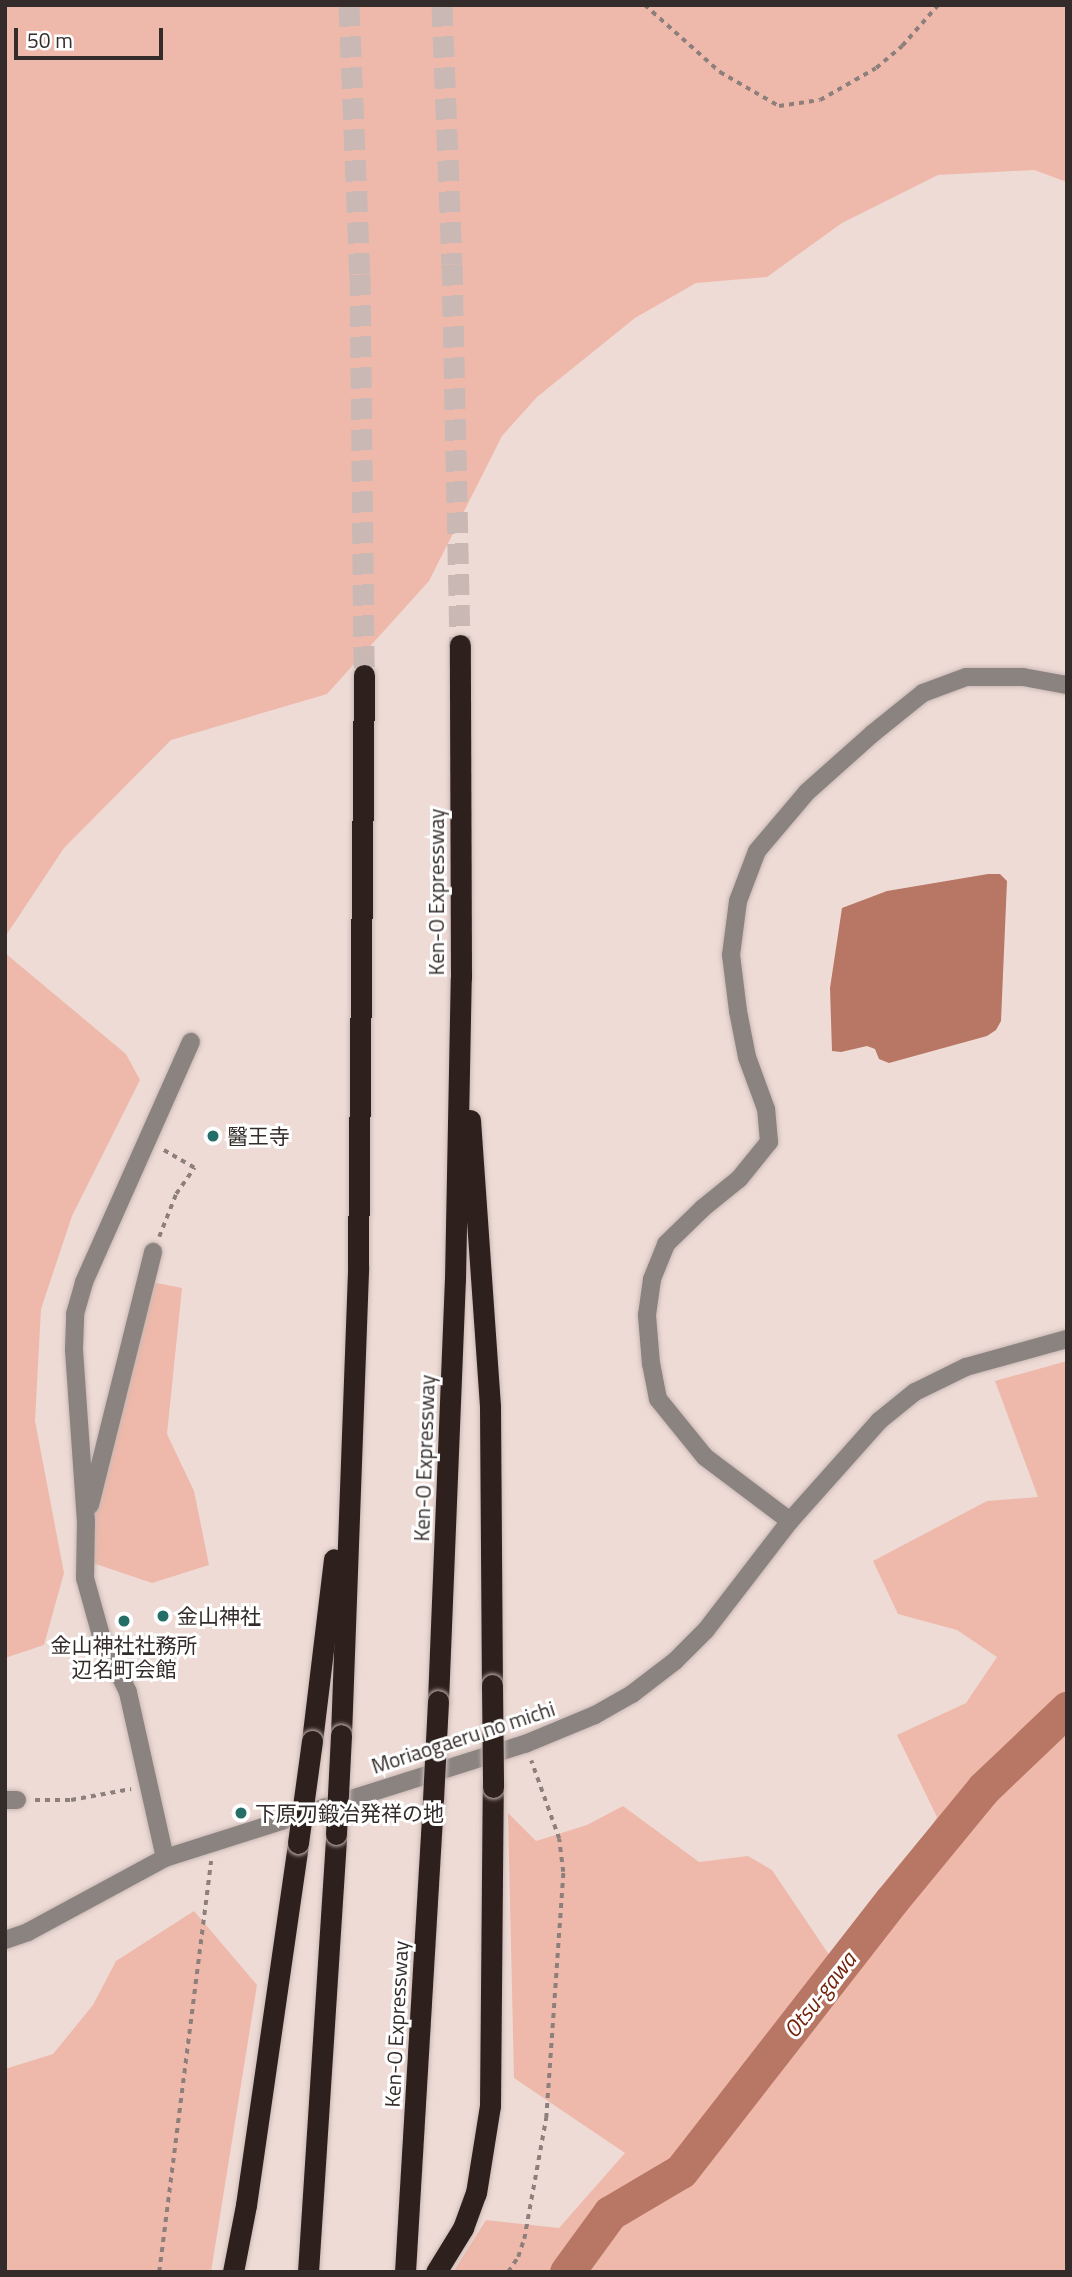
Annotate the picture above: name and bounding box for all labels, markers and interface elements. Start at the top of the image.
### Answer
scale bar [18,14,166,58]
text: 50 m [27,24,73,56]
street label: Ken-O Expressway [423,809,449,975]
place label: 醫王寺 [227,1123,290,1149]
marker: 醫王寺 [205,1128,221,1144]
street label: Ken-O Expressway [408,1374,440,1542]
place label: 金山神社 [177,1603,261,1629]
marker: 金山神社 [155,1608,171,1624]
marker: 金山神社社務所 辺名町会館 [116,1613,132,1629]
place label: 金山神社社務所 辺名町会館 [51,1632,197,1682]
street label: Moriaogaeru no michi [368,1695,558,1779]
place label: 下原刀鍛冶発祥の地 [255,1800,444,1826]
marker: 下原刀鍛冶発祥の地 [233,1805,249,1821]
street label: Ken-O Expressway [379,1940,413,2108]
water label: Otsu-gawa [778,1947,862,2043]

